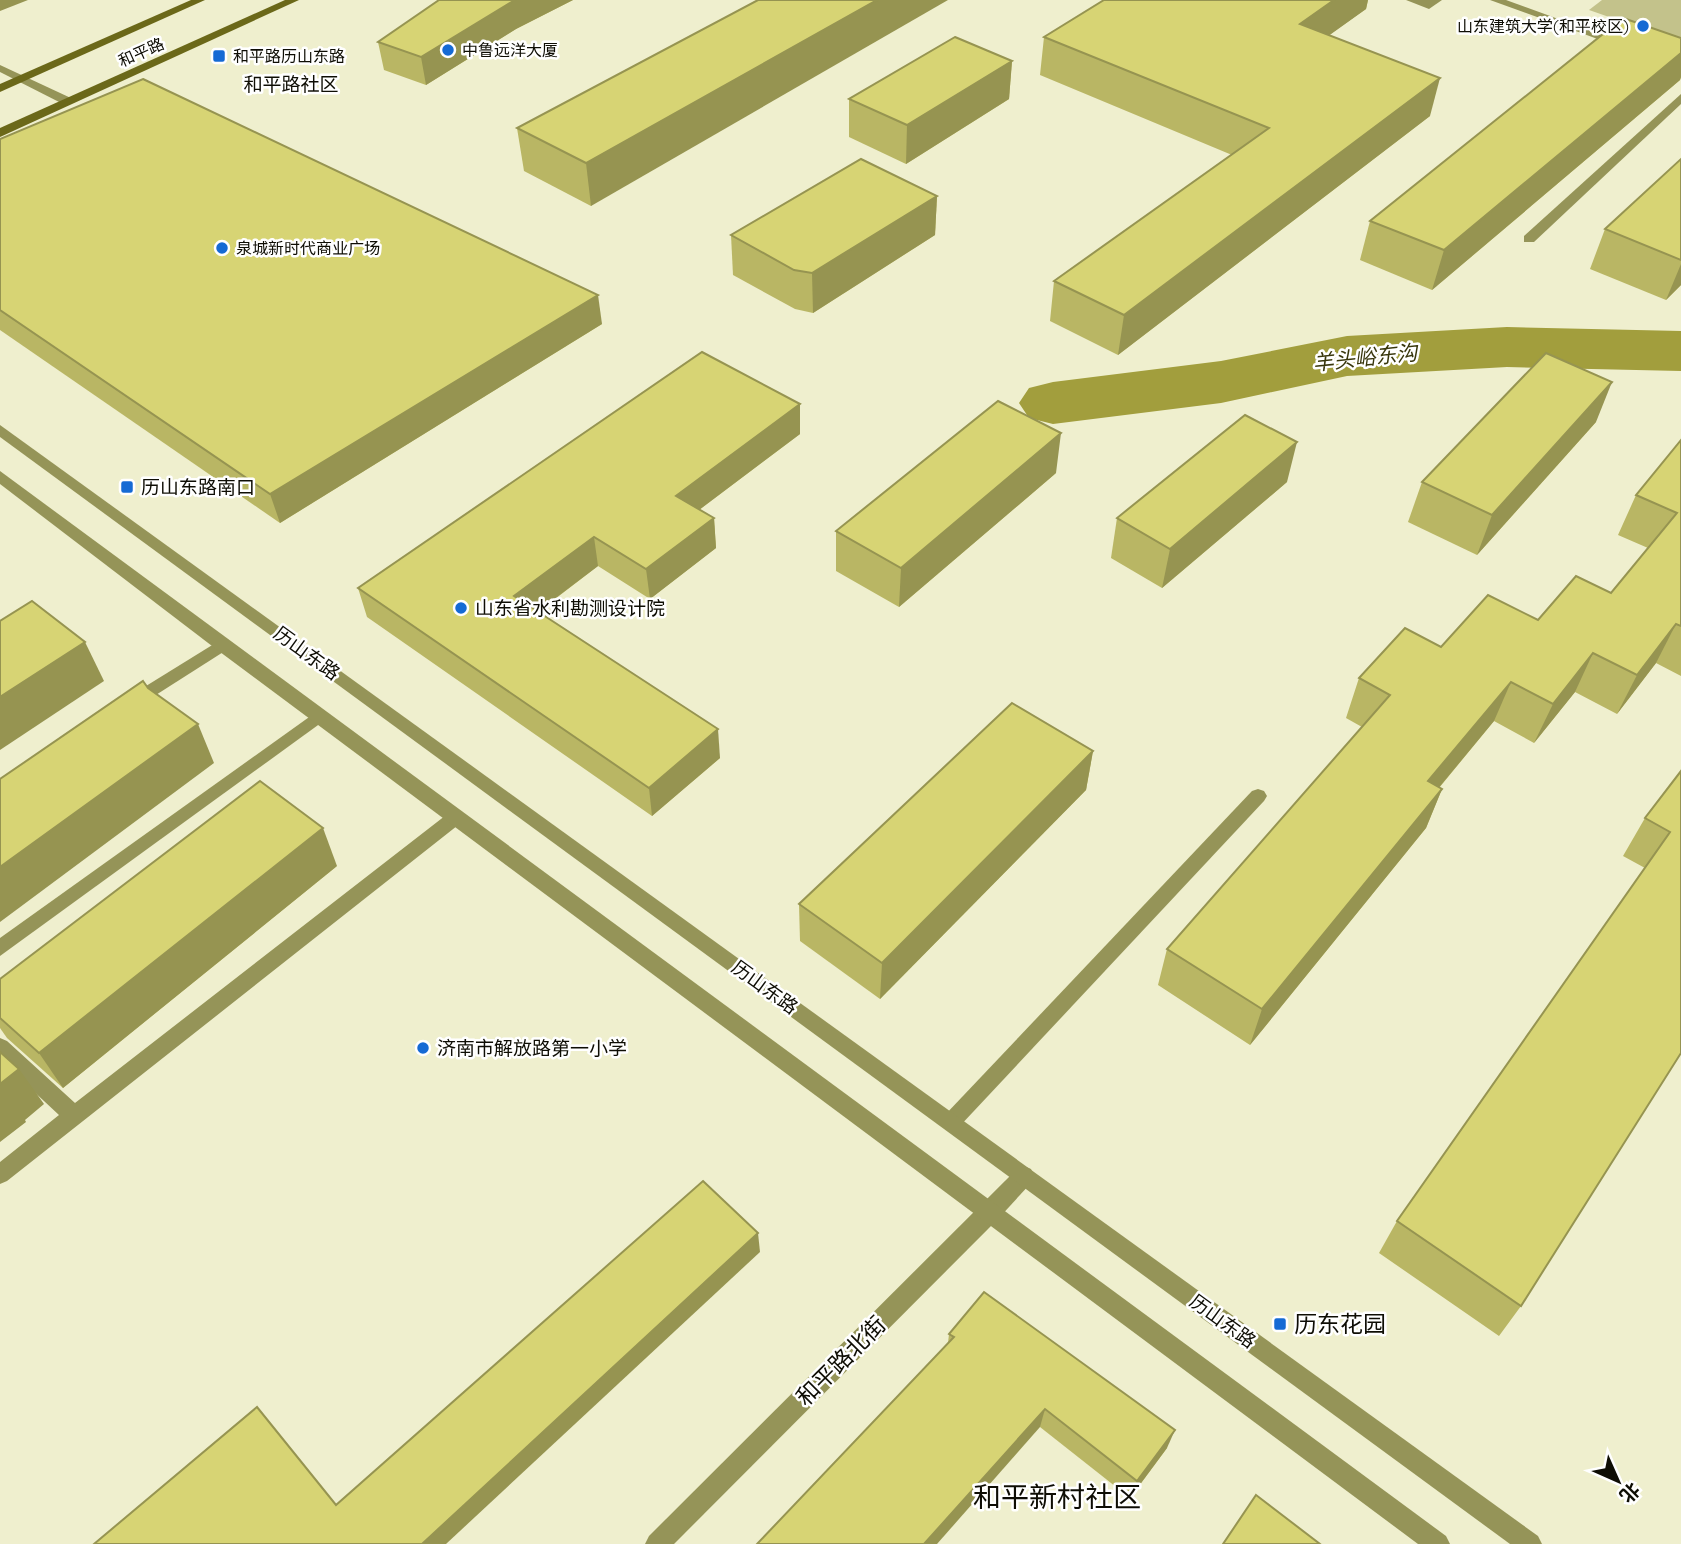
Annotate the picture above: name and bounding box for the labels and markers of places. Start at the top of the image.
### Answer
place label: 山东建筑大学(和平校区) [1457,16,1629,36]
marker: 山东建筑大学(和平校区) [1635,18,1651,34]
place label: 中鲁远洋大厦 [462,40,558,60]
marker: 中鲁远洋大厦 [440,42,456,58]
place label: 和平路历山东路 [233,46,345,66]
marker: 和平路历山东路 [211,48,227,64]
place label: 泉城新时代商业广场 [236,238,380,258]
marker: 泉城新时代商业广场 [214,240,230,256]
place label: 历山东路南口 [141,475,255,499]
marker: 历山东路南口 [119,479,135,495]
place label: 山东省水利勘测设计院 [475,596,665,620]
marker: 山东省水利勘测设计院 [453,600,469,616]
place label: 济南市解放路第一小学 [437,1036,627,1060]
marker: 济南市解放路第一小学 [415,1040,431,1056]
place label: 历东花园 [1294,1309,1386,1338]
marker: 历东花园 [1272,1316,1288,1332]

